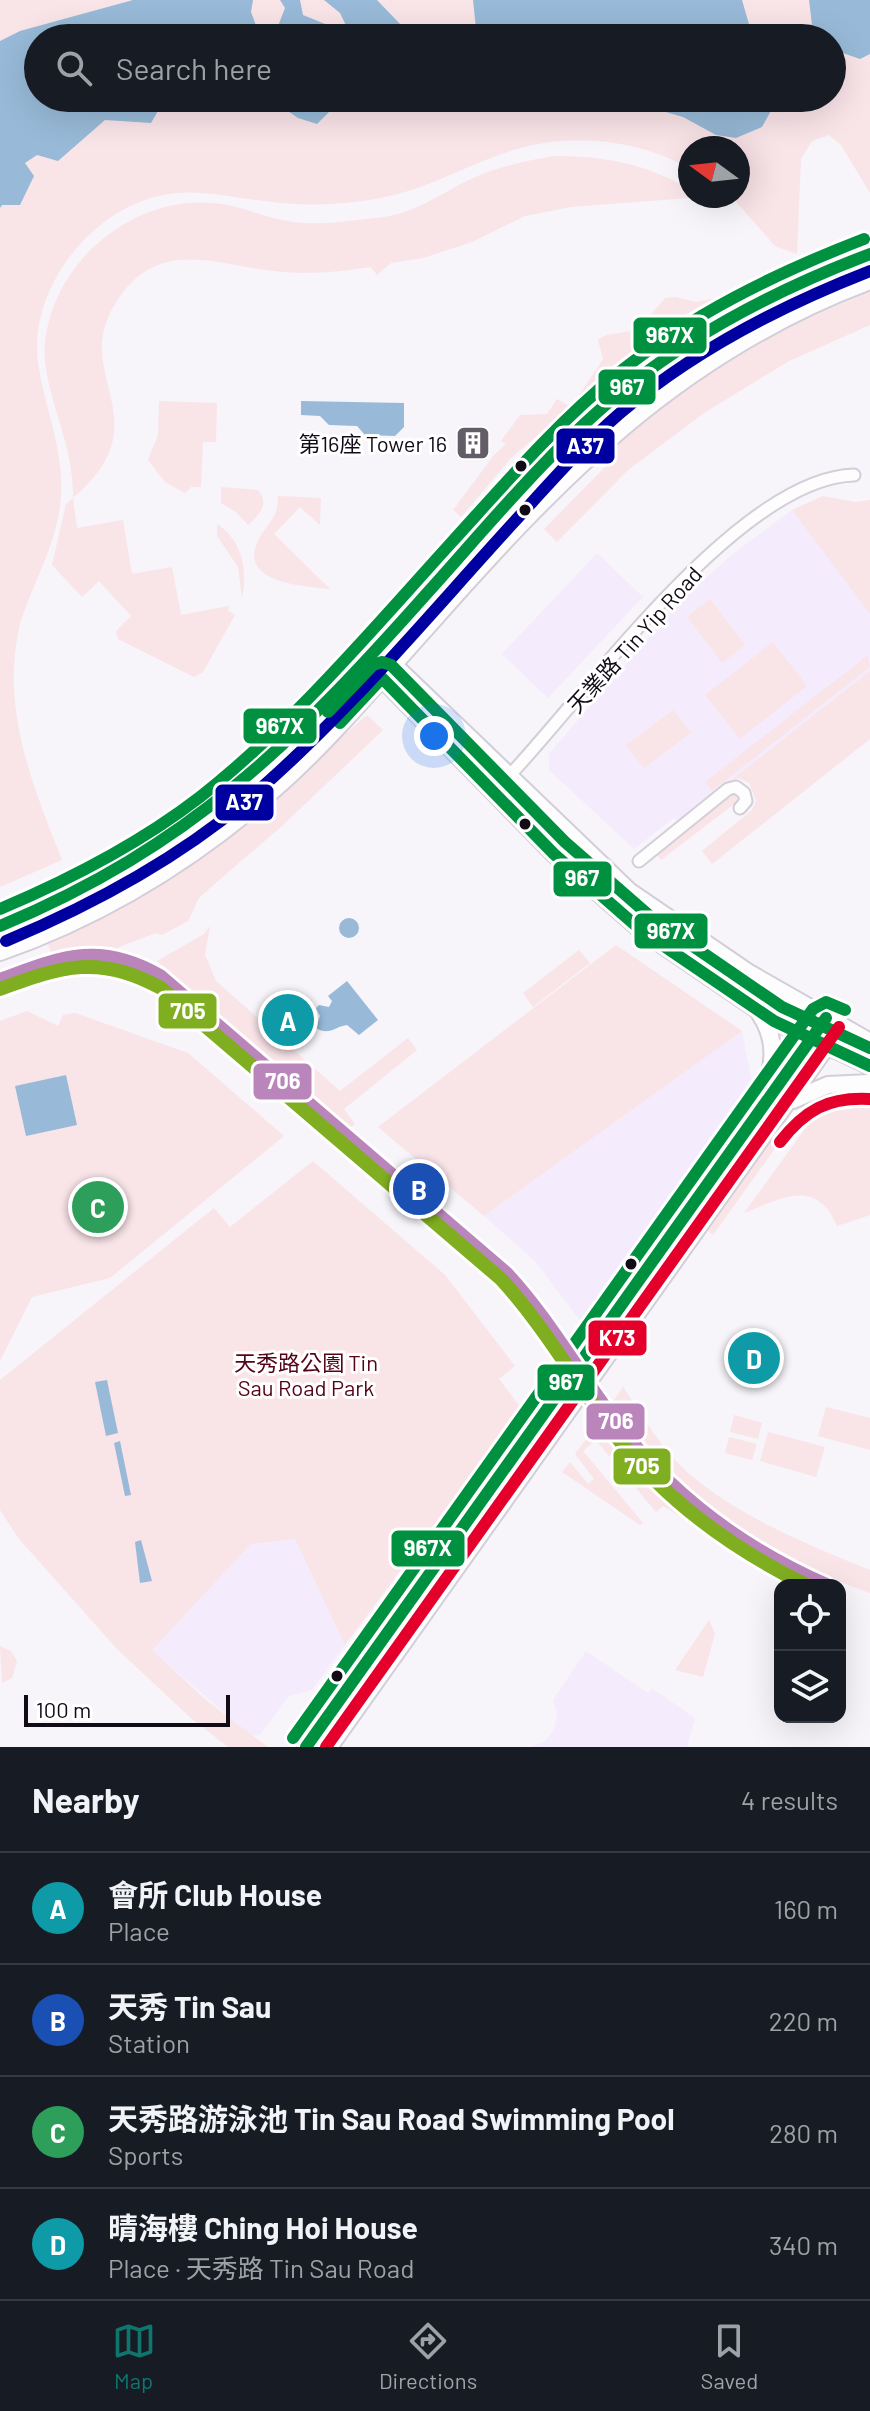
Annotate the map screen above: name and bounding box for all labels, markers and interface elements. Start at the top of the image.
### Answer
search box [24,24,846,112]
icon: search [52,46,96,90]
text: Search here [116,50,272,86]
north arrow [678,136,750,208]
line badge: 967X [632,316,708,355]
text: 967X [646,321,694,347]
line badge: 967 [597,368,657,406]
text: 967 [610,373,644,399]
building icon: 第16座 Tower 16 [454,424,492,462]
line badge: A37 [555,427,616,465]
place label: 第16座 Tower 16 [298,430,447,456]
text: A37 [566,432,604,458]
unlabelled marker [513,458,529,474]
unlabelled marker [517,502,533,518]
street label: 天業路 Tin Yip Road [562,561,706,717]
line badge: 967X [242,707,318,745]
text: 967X [256,712,304,738]
your location [414,716,454,756]
line badge: A37 [214,783,275,822]
text: A37 [225,788,263,814]
unlabelled marker [517,816,533,832]
line badge: 967 [552,860,613,898]
text: 967 [565,864,599,890]
line badge: 967X [633,912,709,950]
text: 967X [647,917,695,943]
pin: A [262,990,314,1050]
line badge: 705 [157,992,218,1030]
text: 705 [170,997,206,1023]
line badge: 706 [252,1062,313,1101]
text: 706 [265,1067,301,1093]
pin: B [393,1159,445,1219]
pin: C [72,1177,124,1237]
unlabelled marker [623,1256,639,1272]
line badge: K73 [587,1319,648,1357]
text: K73 [599,1324,635,1350]
pin: D [728,1328,780,1388]
park label: 天秀路公園 Tin Sau Road Park [234,1349,378,1400]
line badge: 967 [536,1363,596,1402]
text: 967 [549,1368,583,1394]
line badge: 706 [585,1402,646,1441]
text: 706 [598,1407,634,1433]
line badge: 705 [612,1447,672,1486]
text: 705 [624,1452,660,1478]
line badge: 967X [390,1529,466,1568]
text: 967X [404,1534,452,1560]
map controls [774,1579,846,1723]
button: locate [774,1579,846,1651]
button: layers [774,1651,846,1723]
unlabelled marker [329,1668,345,1684]
scale bar [24,1691,230,1727]
text: 100 m [36,1696,91,1722]
text: Nearby [32,1779,140,1820]
text: 4 results [741,1784,838,1815]
text: 會所 Club House [108,1876,322,1912]
text: A [49,1893,67,1924]
text: 160 m [774,1893,838,1924]
text: Place [108,1915,170,1946]
text: 天秀 Tin Sau [108,1988,271,2024]
text: B [50,2005,66,2036]
text: 220 m [769,2005,838,2036]
text: Station [108,2027,190,2058]
text: 天秀路游泳池 Tin Sau Road Swimming Pool [108,2100,675,2136]
text: C [50,2117,66,2148]
text: 280 m [769,2117,838,2148]
text: Sports [108,2139,183,2170]
text: 晴海樓 Ching Hoi House [108,2209,418,2245]
text: D [50,2229,66,2260]
text: 340 m [769,2229,838,2260]
text: Place · 天秀路 Tin Sau Road [108,2252,414,2283]
tab: Map [112,2319,156,2393]
tab: Directions [379,2319,477,2393]
tab: Saved [701,2319,758,2393]

